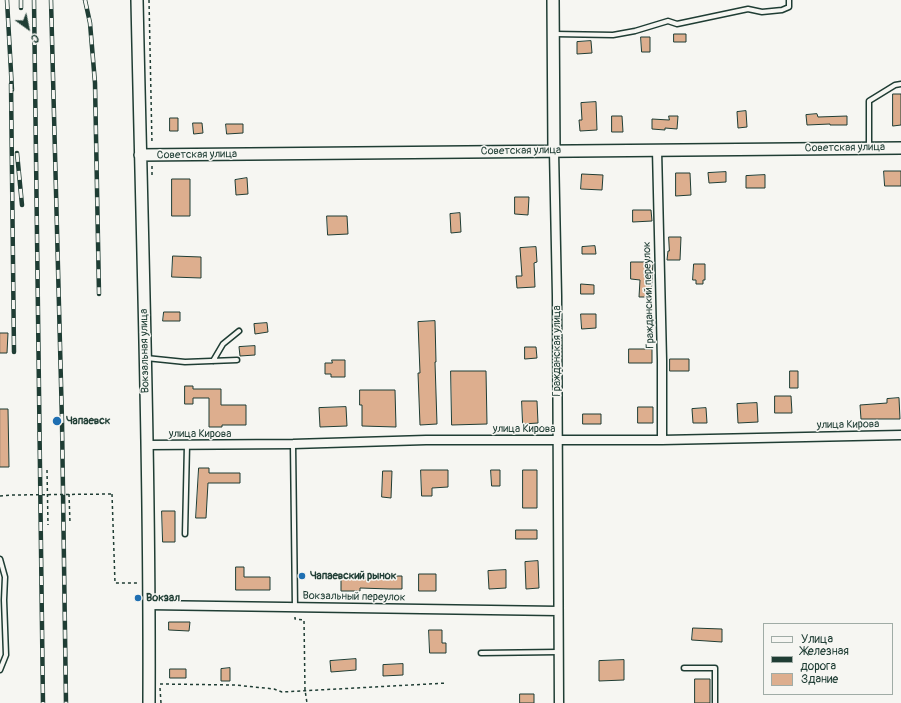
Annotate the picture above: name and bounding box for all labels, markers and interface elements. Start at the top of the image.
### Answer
north arrow [8,8,48,48]
text: С [28,31,41,46]
street label: Советская улица [805,141,885,155]
street label: Советская улица [481,144,561,158]
street label: Советская улица [157,148,237,162]
street label: Гражданский переулок [641,241,657,349]
street label: Гражданская улица [550,305,564,397]
street label: Вокзальная улица [138,309,152,393]
place label: Чапаевск [66,414,111,428]
marker: Чапаевск [51,415,63,427]
street label: улица Кирова [817,418,879,432]
street label: улица Кирова [493,422,555,436]
street label: улица Кирова [169,427,231,441]
place label: Чапаевский рынок [310,569,396,583]
marker: Чапаевский рынок [297,571,307,581]
street label: Вокзальный переулок [302,590,406,604]
place label: Вокзал [146,591,180,605]
marker: Вокзал [133,593,143,603]
legend [763,623,893,695]
text: Улица [801,632,833,647]
text: Железная дорога [801,644,849,674]
text: Здание [801,672,838,687]

